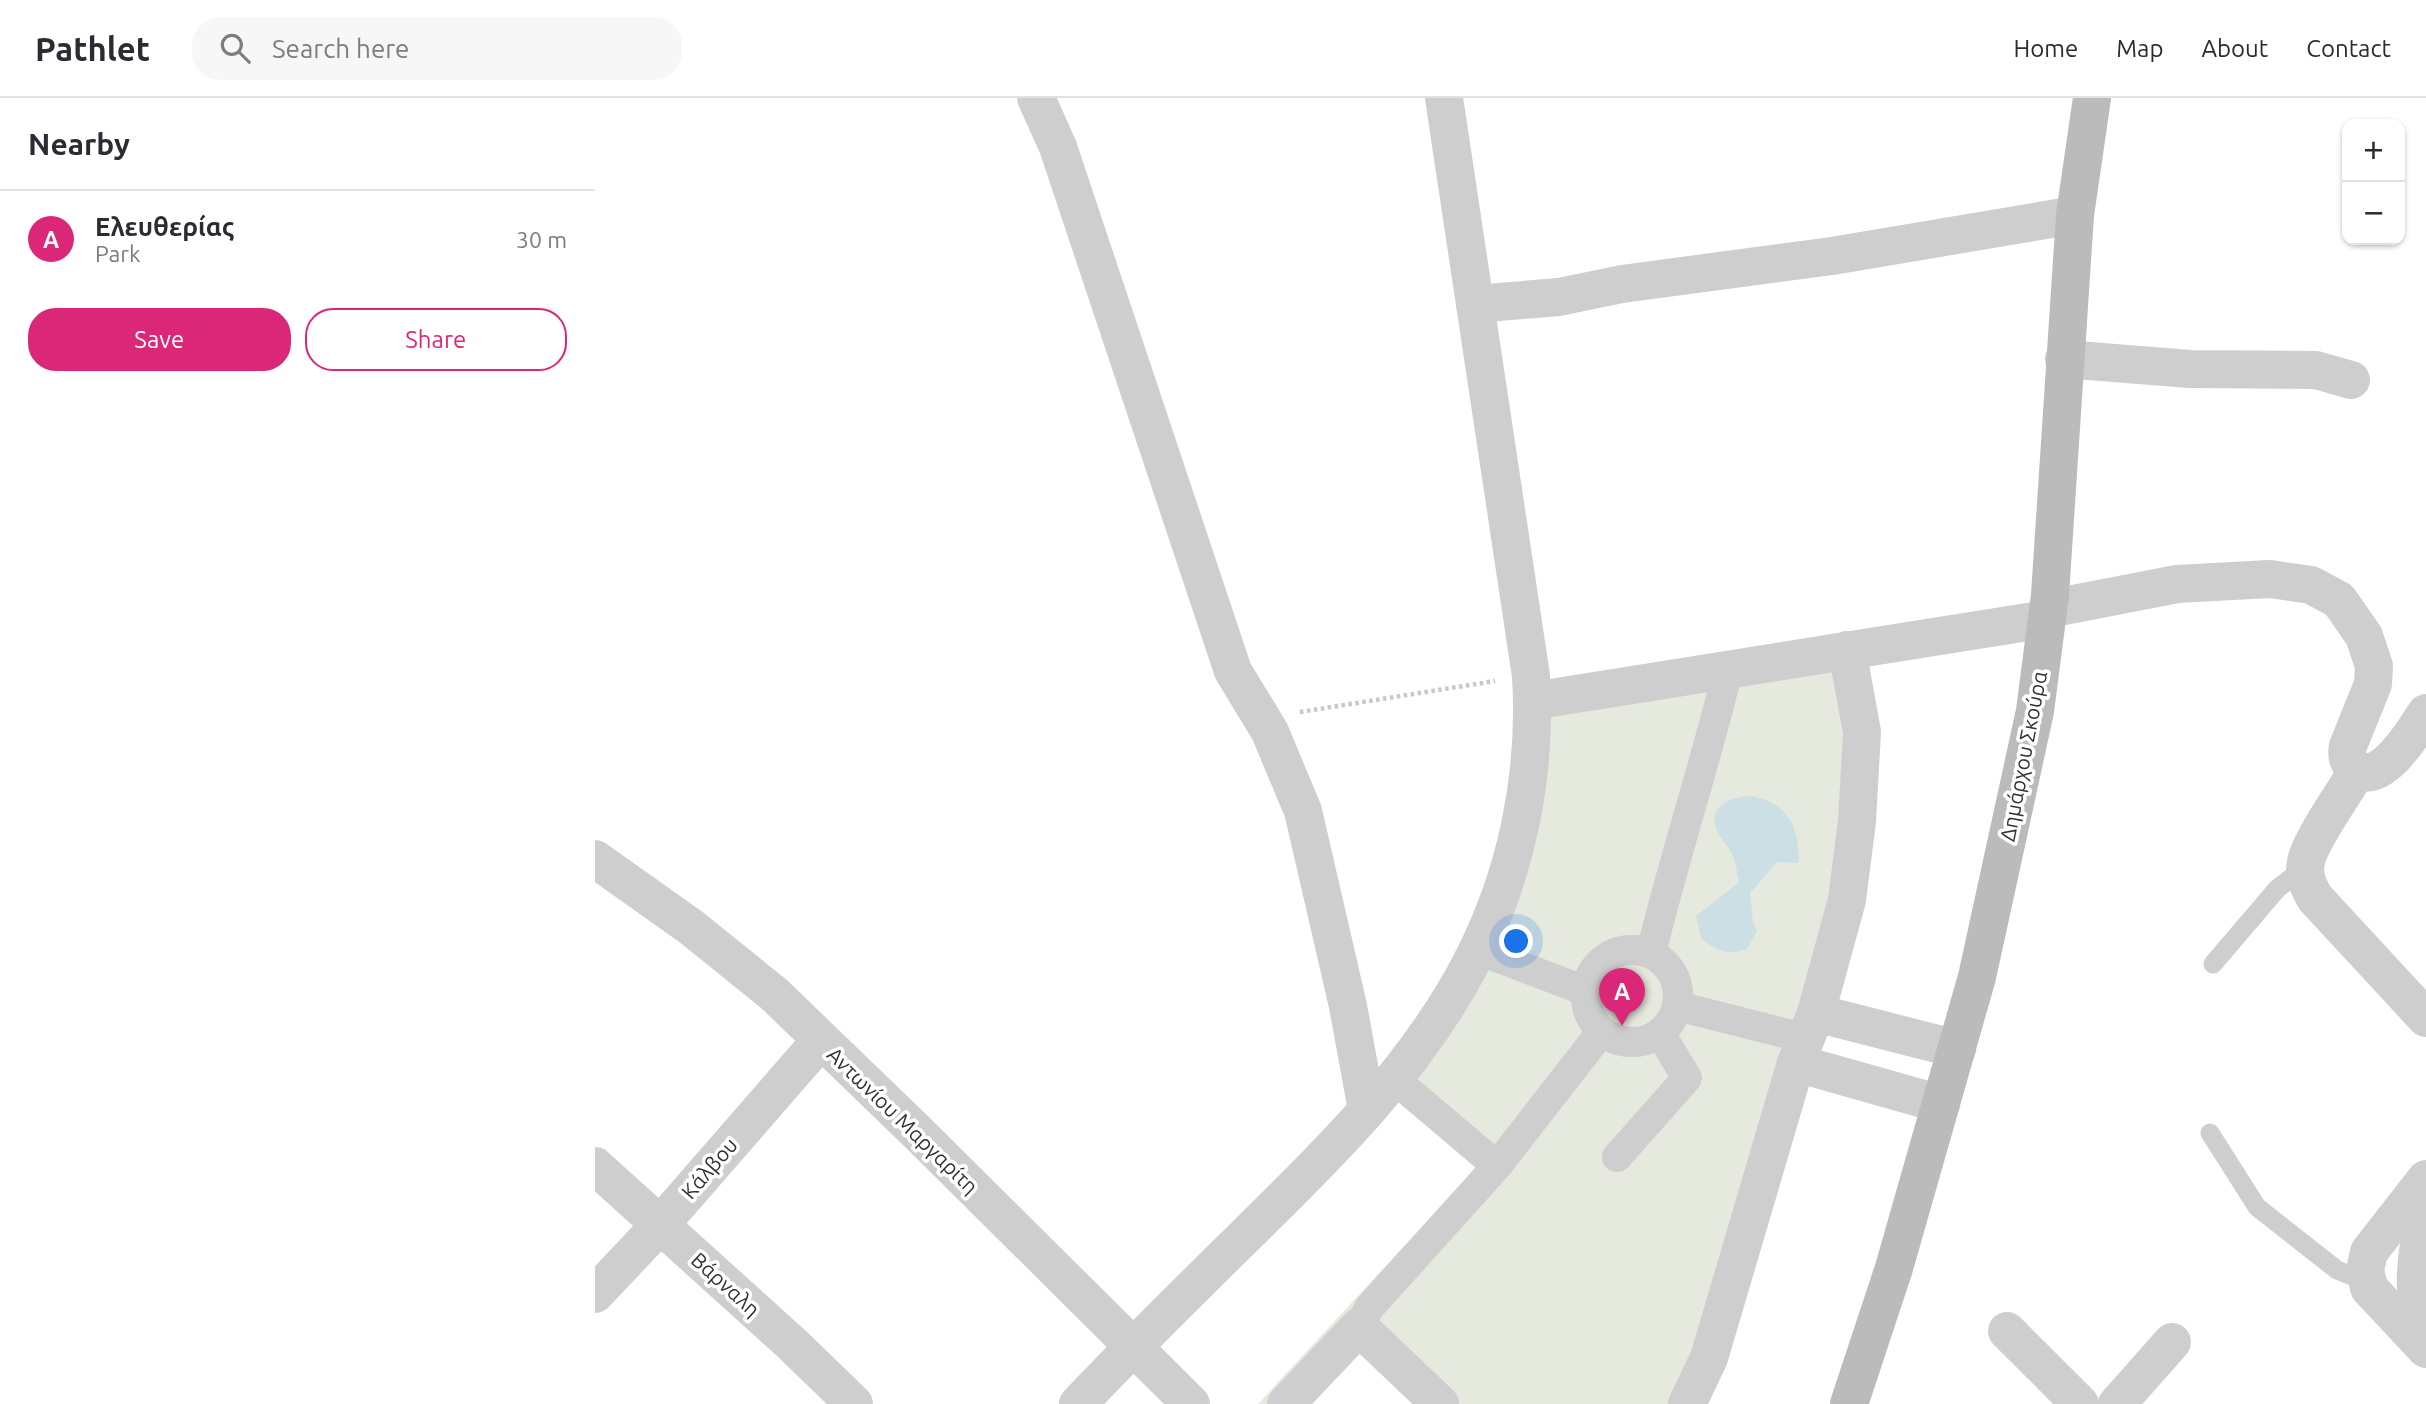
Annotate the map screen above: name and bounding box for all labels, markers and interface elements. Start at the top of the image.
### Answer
search box [192,17,682,80]
icon: search [216,29,254,67]
text: Pathlet [35,30,150,67]
text: Search here [272,34,409,63]
text: Home [2013,35,2078,62]
text: Map [2116,35,2163,62]
text: About [2201,35,2268,62]
text: Contact [2306,35,2391,62]
map controls [2342,119,2405,245]
button: + [2342,119,2405,182]
text: Nearby [28,127,130,161]
button: − [2342,182,2405,245]
text: Ελευθερίας [95,212,234,241]
text: A [43,227,59,252]
text: 30 m [516,227,567,252]
text: Park [95,241,141,266]
button: Save [28,308,291,371]
button: Share [305,308,567,371]
street label: Δημάρχου Σκούρα [1995,668,2051,843]
your location [1499,924,1533,958]
pin: A [1599,968,1645,1026]
street label: Αντωνίου Μαργαρίτη [823,1042,983,1198]
street label: Κάλβου [676,1133,742,1203]
street label: Βάρναλη [687,1247,765,1321]

